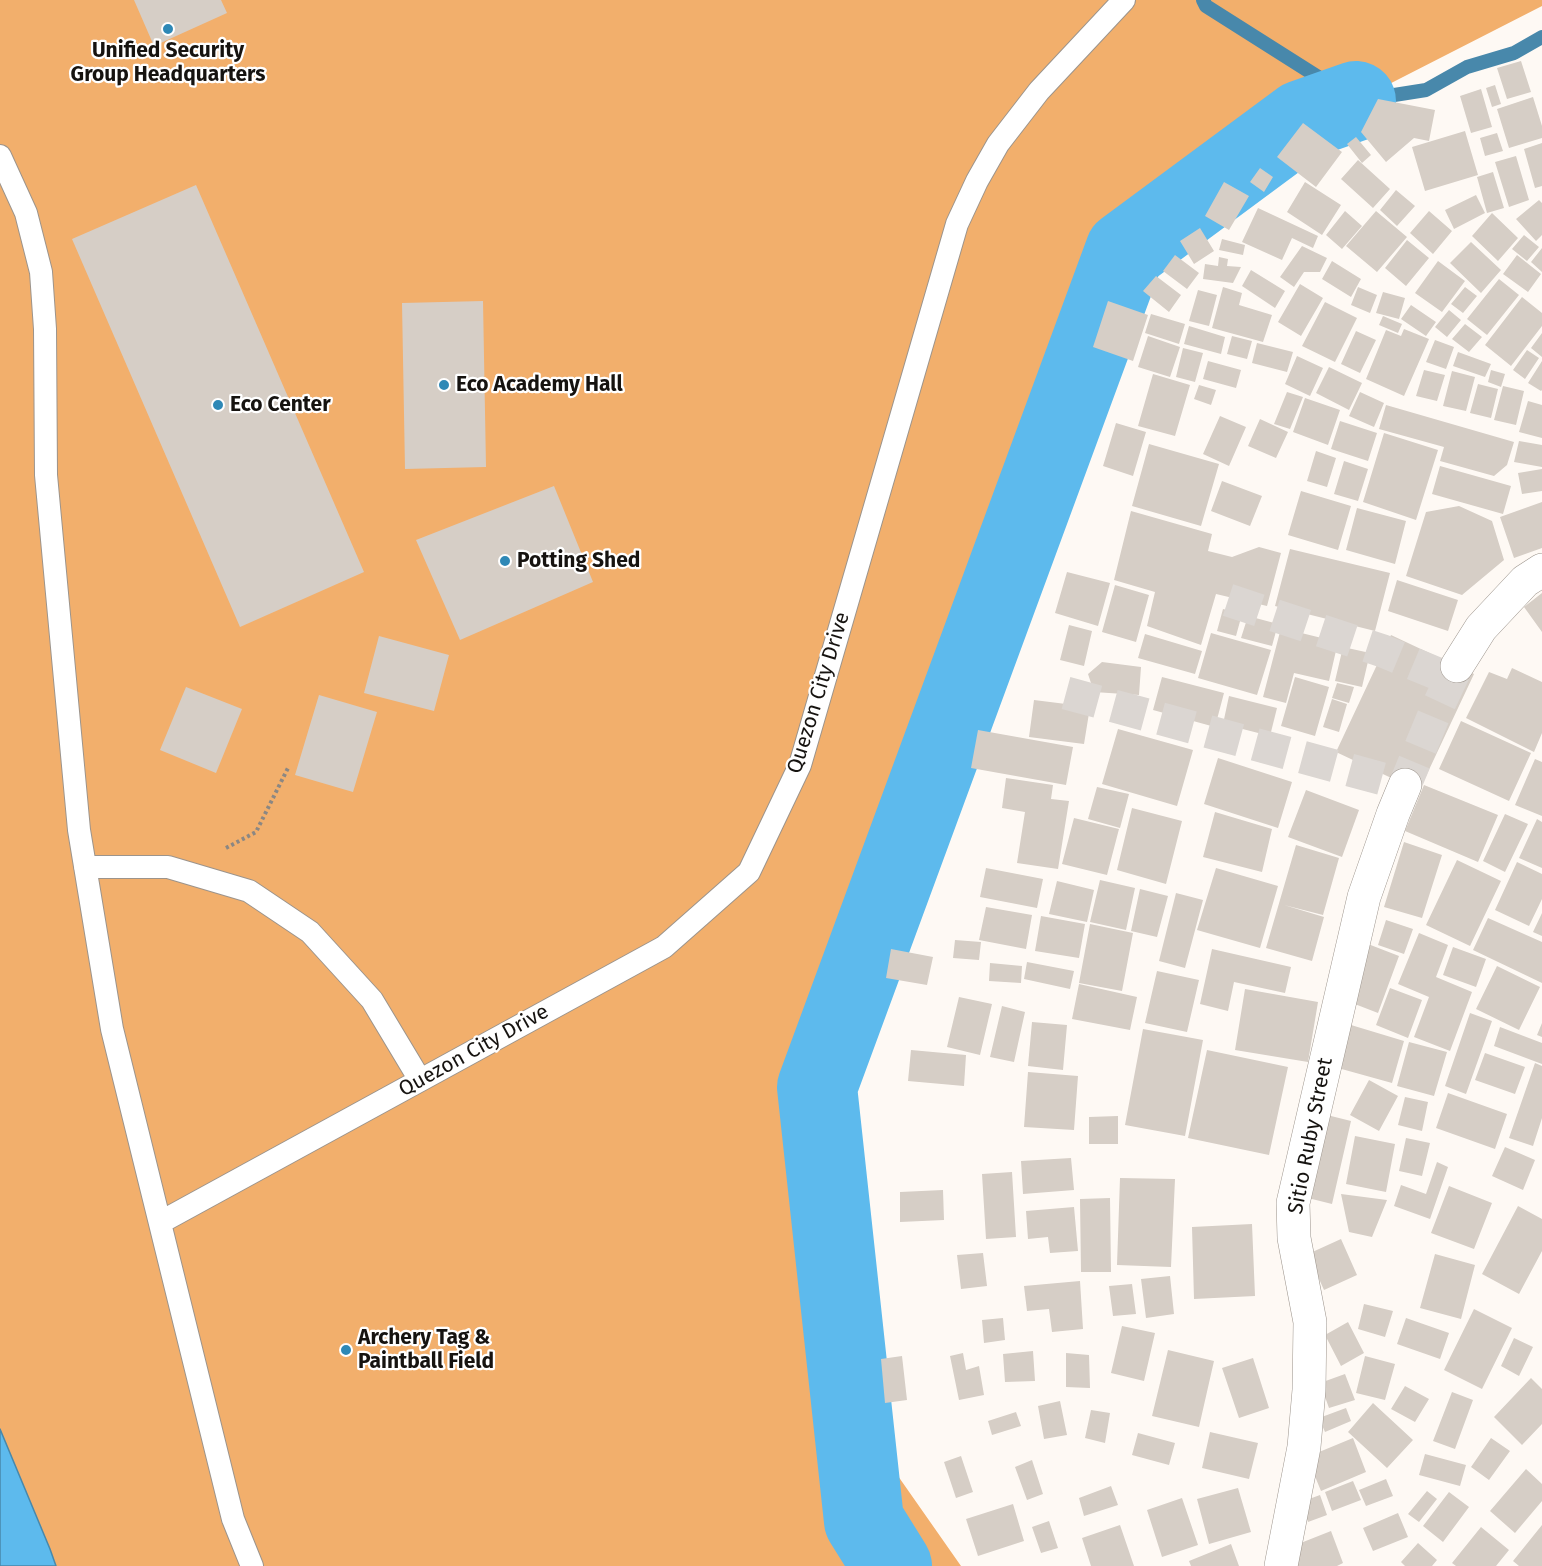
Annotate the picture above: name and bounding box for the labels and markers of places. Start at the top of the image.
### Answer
marker: Unified Security Group Headquarters [161,22,175,36]
place label: Unified Security Group Headquarters [71,38,265,88]
place label: Eco Academy Hall [456,372,623,398]
marker: Eco Academy Hall [437,378,451,392]
place label: Eco Center [230,392,331,418]
marker: Eco Center [211,398,225,412]
place label: Potting Shed [517,548,640,574]
marker: Potting Shed [498,554,512,568]
place label: Archery Tag & Paintball Field [358,1325,494,1375]
marker: Archery Tag & Paintball Field [339,1343,353,1357]

